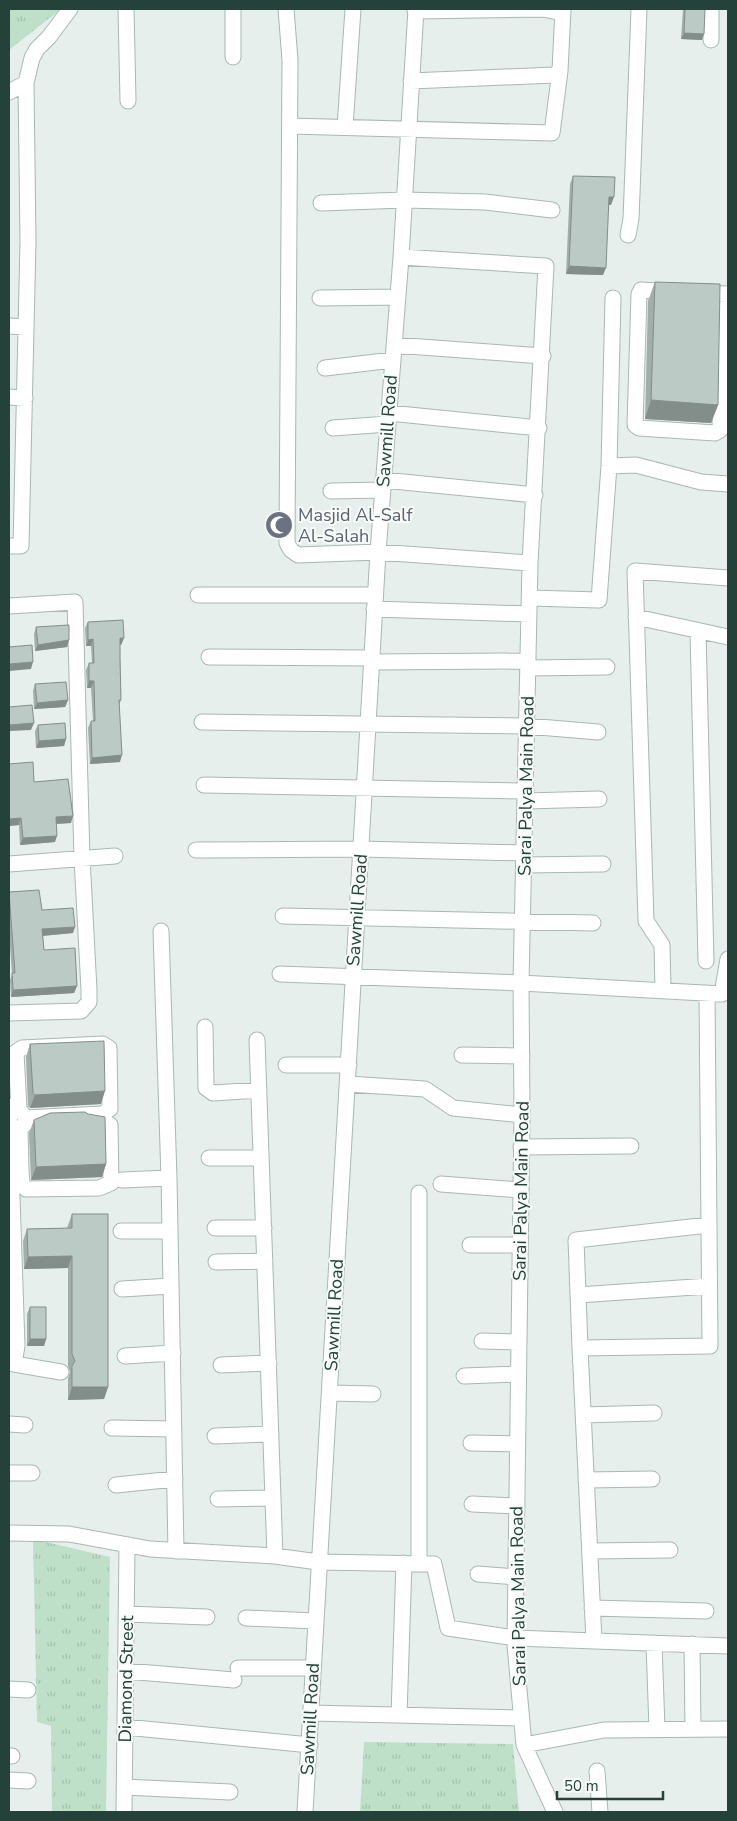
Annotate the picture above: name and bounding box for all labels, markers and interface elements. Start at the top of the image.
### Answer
street label: Sawmill Road [371,374,403,488]
place label: Masjid Al-Salf Al-Salah [298,503,414,548]
mosque icon: Masjid Al-Salf Al-Salah [264,510,294,540]
street label: Sarai Palya Main Road [512,696,540,876]
street label: Sawmill Road [341,853,373,967]
street label: Sarai Palya Main Road [507,1101,535,1281]
street label: Sawmill Road [319,1258,349,1372]
street label: Sarai Palya Main Road [504,1506,532,1686]
street label: Diamond Street [113,1615,139,1743]
street label: Sawmill Road [295,1662,325,1776]
scale bar [557,1768,663,1800]
text: 50 m [564,1776,599,1796]

